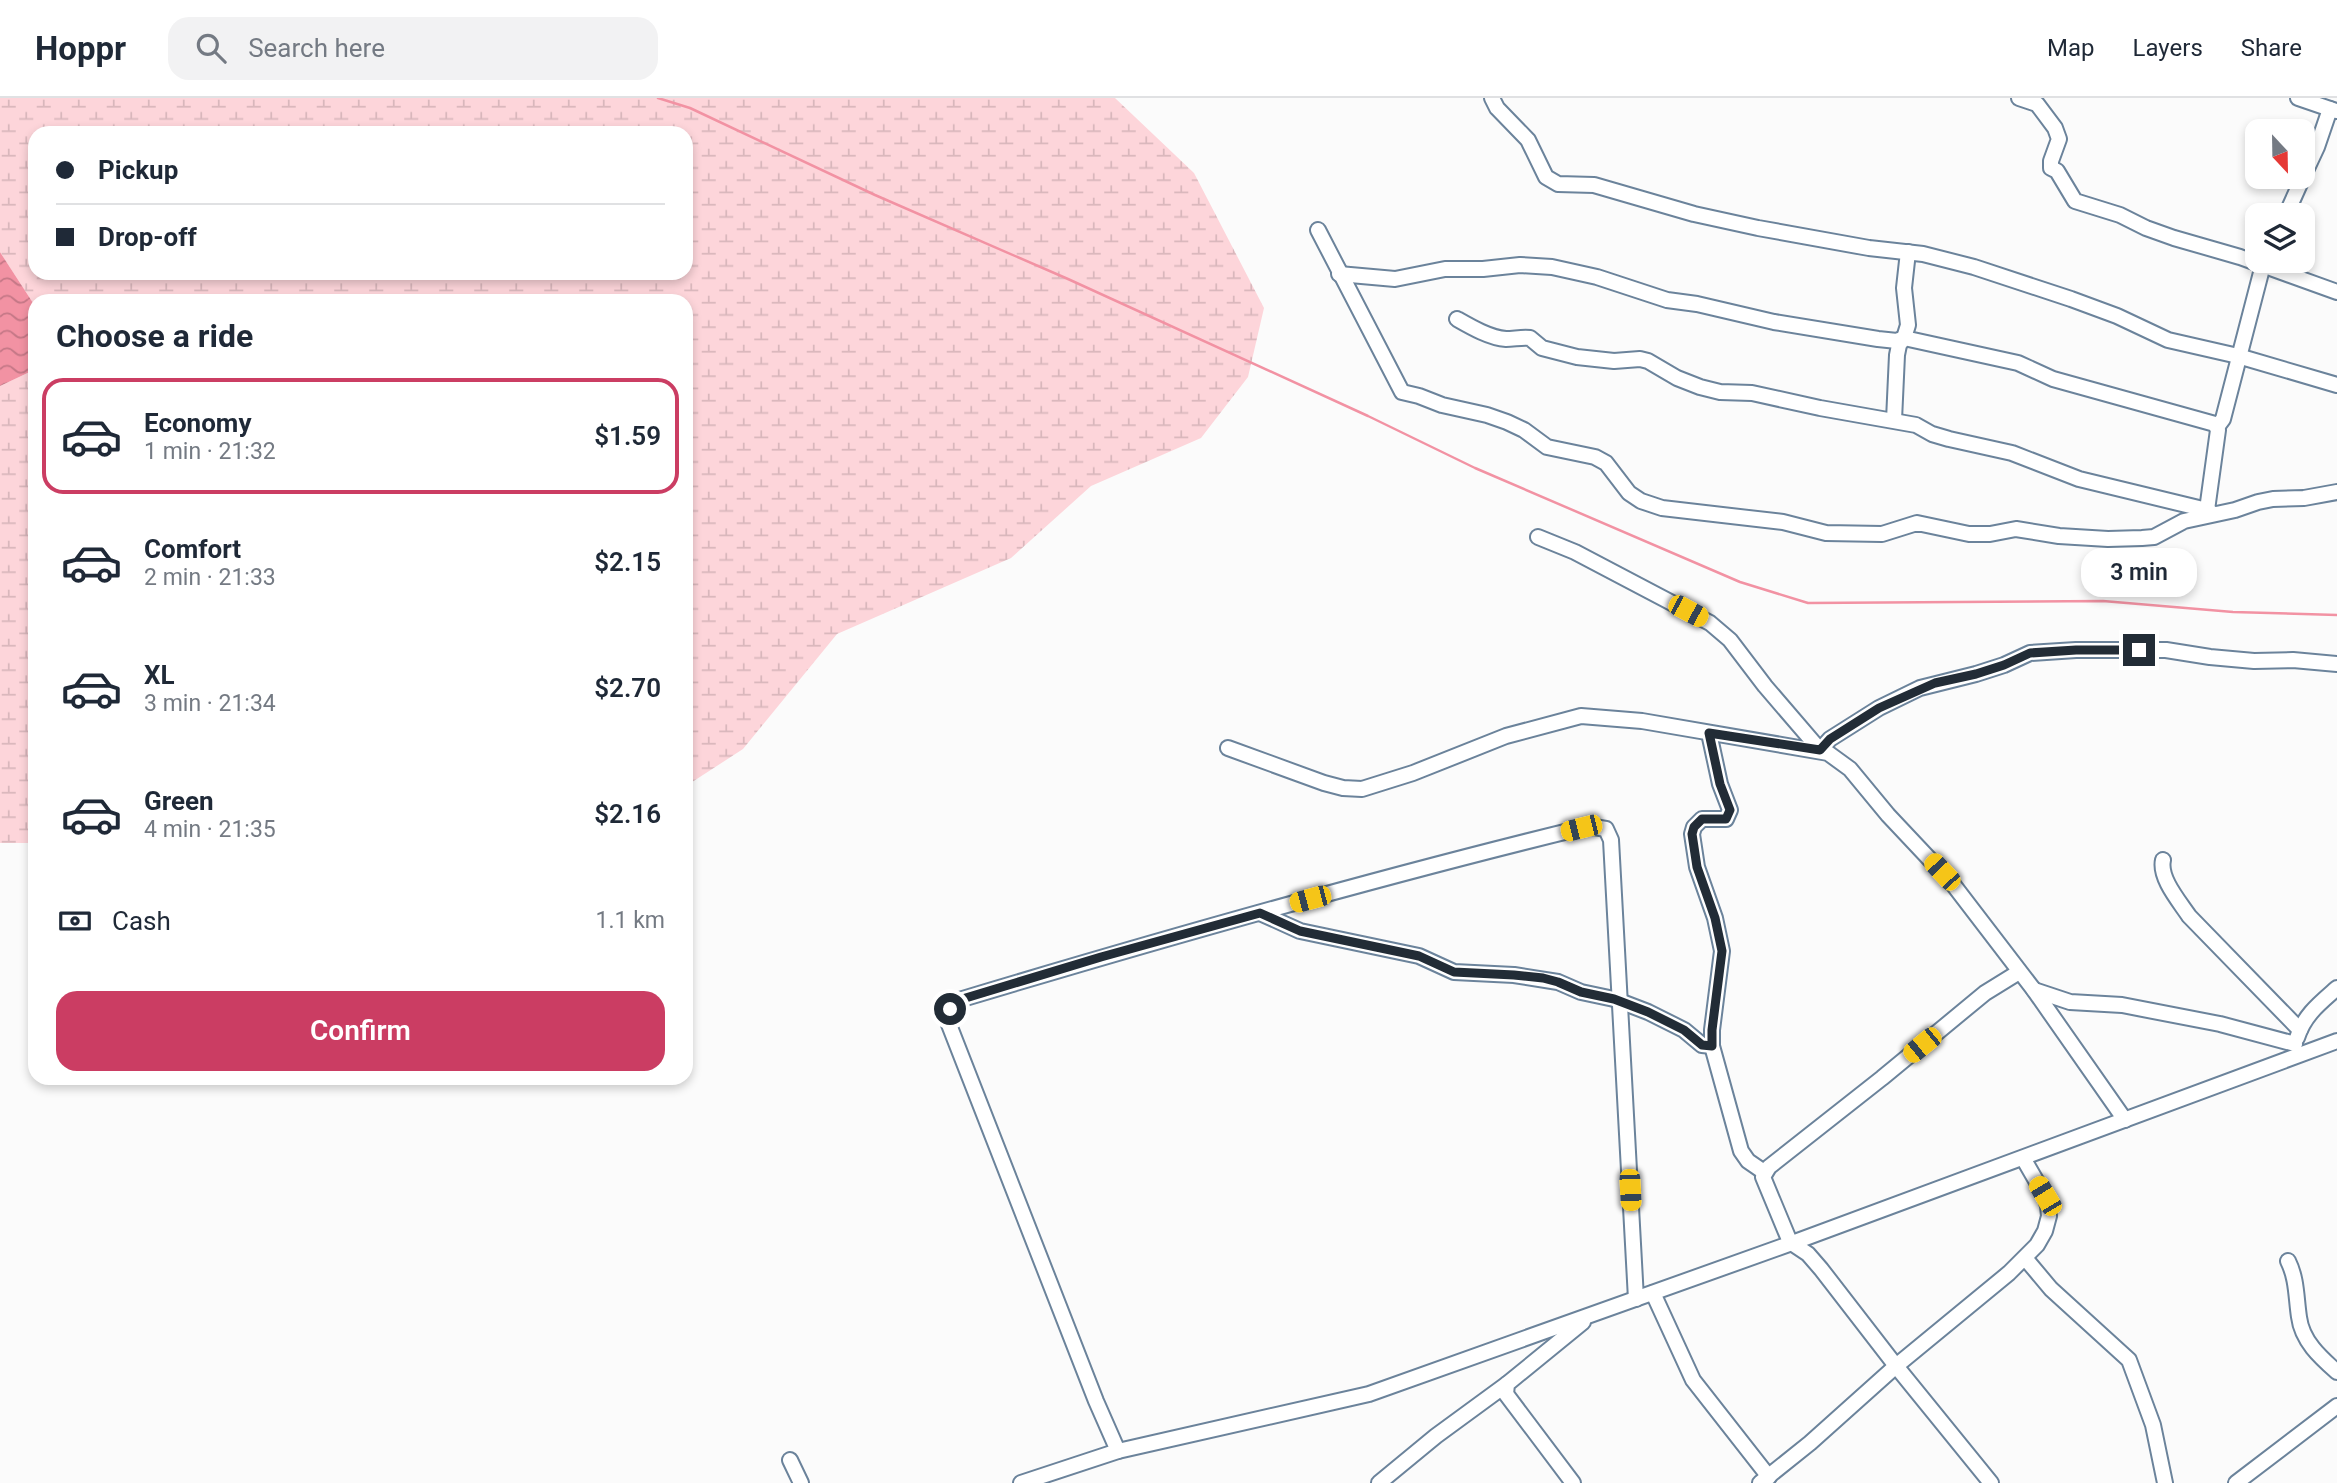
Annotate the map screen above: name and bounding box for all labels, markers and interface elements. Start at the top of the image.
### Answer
search box [168,17,658,80]
text: Hoppr [35,29,126,68]
icon: search [192,29,230,67]
text: Search here [248,33,385,63]
text: Map [2047,34,2095,62]
text: Layers [2133,34,2203,62]
text: Share [2241,34,2302,62]
north arrow [2245,119,2315,189]
map controls [2245,119,2315,273]
text: Pickup [98,155,178,185]
button: layers [2245,203,2315,273]
text: Drop-off [98,222,197,252]
text: Choose a ride [56,317,253,355]
icon: car [60,405,123,468]
text: Economy [144,408,251,438]
text: $1.59 [594,421,661,451]
text: 1 min · 21:32 [144,438,276,465]
icon: car [60,531,123,594]
text: Comfort [144,534,241,564]
text: $2.15 [594,547,661,577]
callout: 3 min [2081,548,2197,598]
text: 3 min [2110,559,2168,586]
text: 2 min · 21:33 [144,564,276,591]
car [1665,592,1712,630]
route end [2123,634,2155,666]
icon: car [60,657,123,720]
text: XL [144,660,175,690]
text: $2.70 [594,673,661,703]
text: 3 min · 21:34 [144,690,276,717]
icon: car [60,783,123,846]
text: Green [144,786,214,816]
text: $2.16 [594,799,661,829]
car [1559,813,1604,843]
text: 4 min · 21:35 [144,816,276,843]
car [1920,849,1965,895]
car [1287,883,1334,915]
icon: cash [56,902,94,940]
text: Cash [112,906,171,936]
text: 1.1 km [596,907,665,934]
button: Confirm [56,991,665,1071]
route start [934,993,966,1025]
car [1900,1024,1945,1066]
car [1619,1168,1642,1212]
car [2026,1173,2065,1219]

